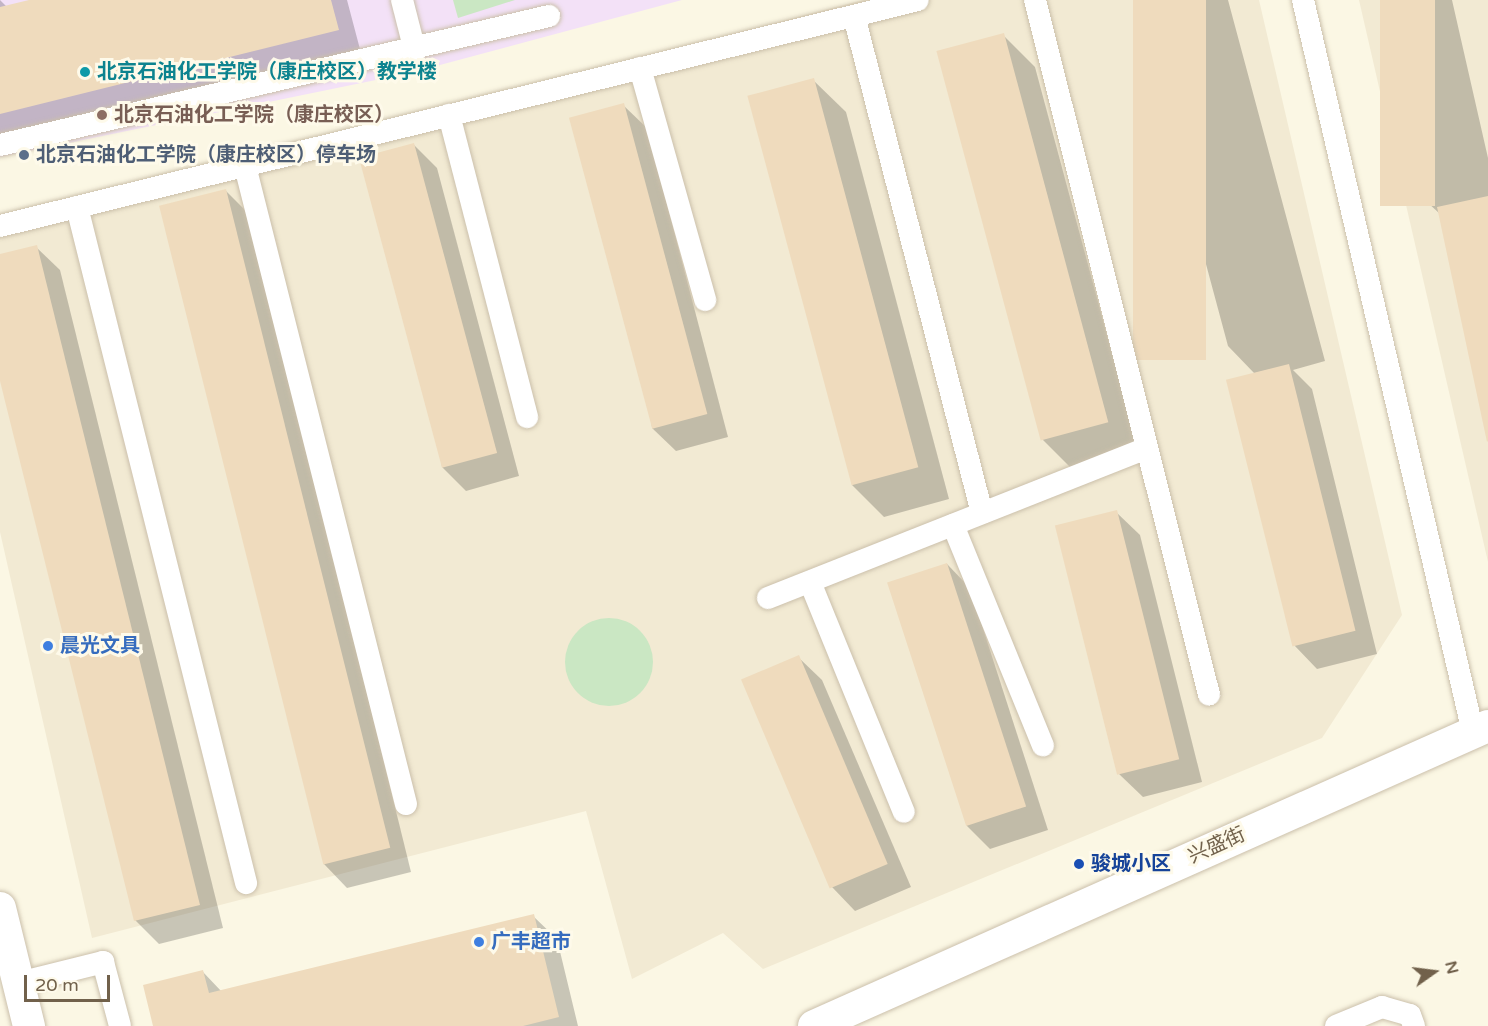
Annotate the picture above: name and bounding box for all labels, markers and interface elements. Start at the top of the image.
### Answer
place label: 北京石油化工学院（康庄校区）教学楼 [97,60,437,84]
marker: 北京石油化工学院（康庄校区）教学楼 [78,65,92,79]
place label: 北京石油化工学院（康庄校区） [114,103,394,127]
marker: 北京石油化工学院（康庄校区） [95,108,109,122]
place label: 北京石油化工学院（康庄校区）停车场 [36,143,376,167]
marker: 北京石油化工学院（康庄校区）停车场 [17,148,31,162]
place label: 晨光文具 [60,634,140,658]
marker: 晨光文具 [41,639,55,653]
street label: 兴盛街 [1185,823,1249,869]
place label: 骏城小区 [1091,852,1171,876]
marker: 骏城小区 [1072,857,1086,871]
place label: 广丰超市 [491,930,571,954]
marker: 广丰超市 [472,935,486,949]
north arrow [1404,942,1464,1002]
text: N [1440,959,1463,976]
scale bar [27,963,112,1001]
text: 20 m [35,974,79,996]

